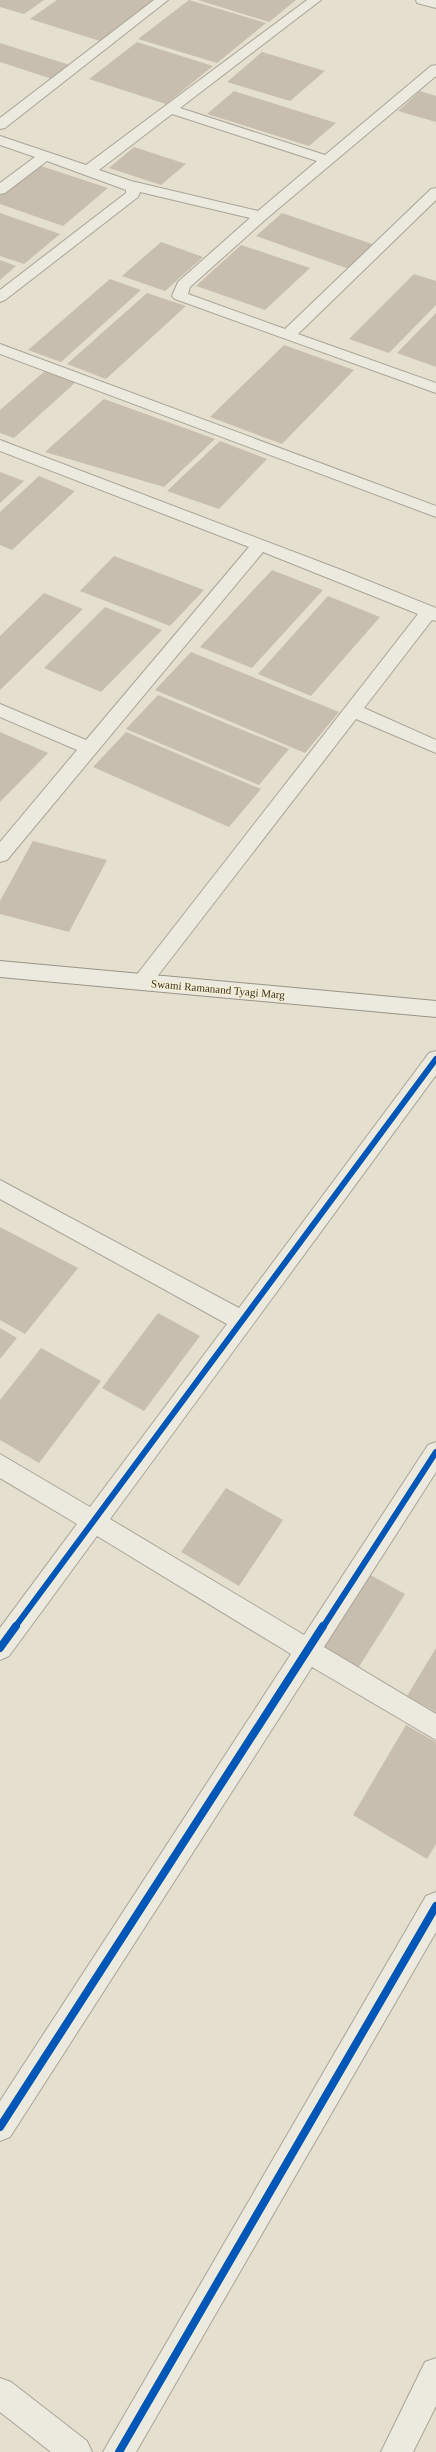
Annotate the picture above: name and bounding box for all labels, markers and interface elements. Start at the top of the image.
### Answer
street label: Swami Ramanand Tyagi Marg [151,977,286,1001]

